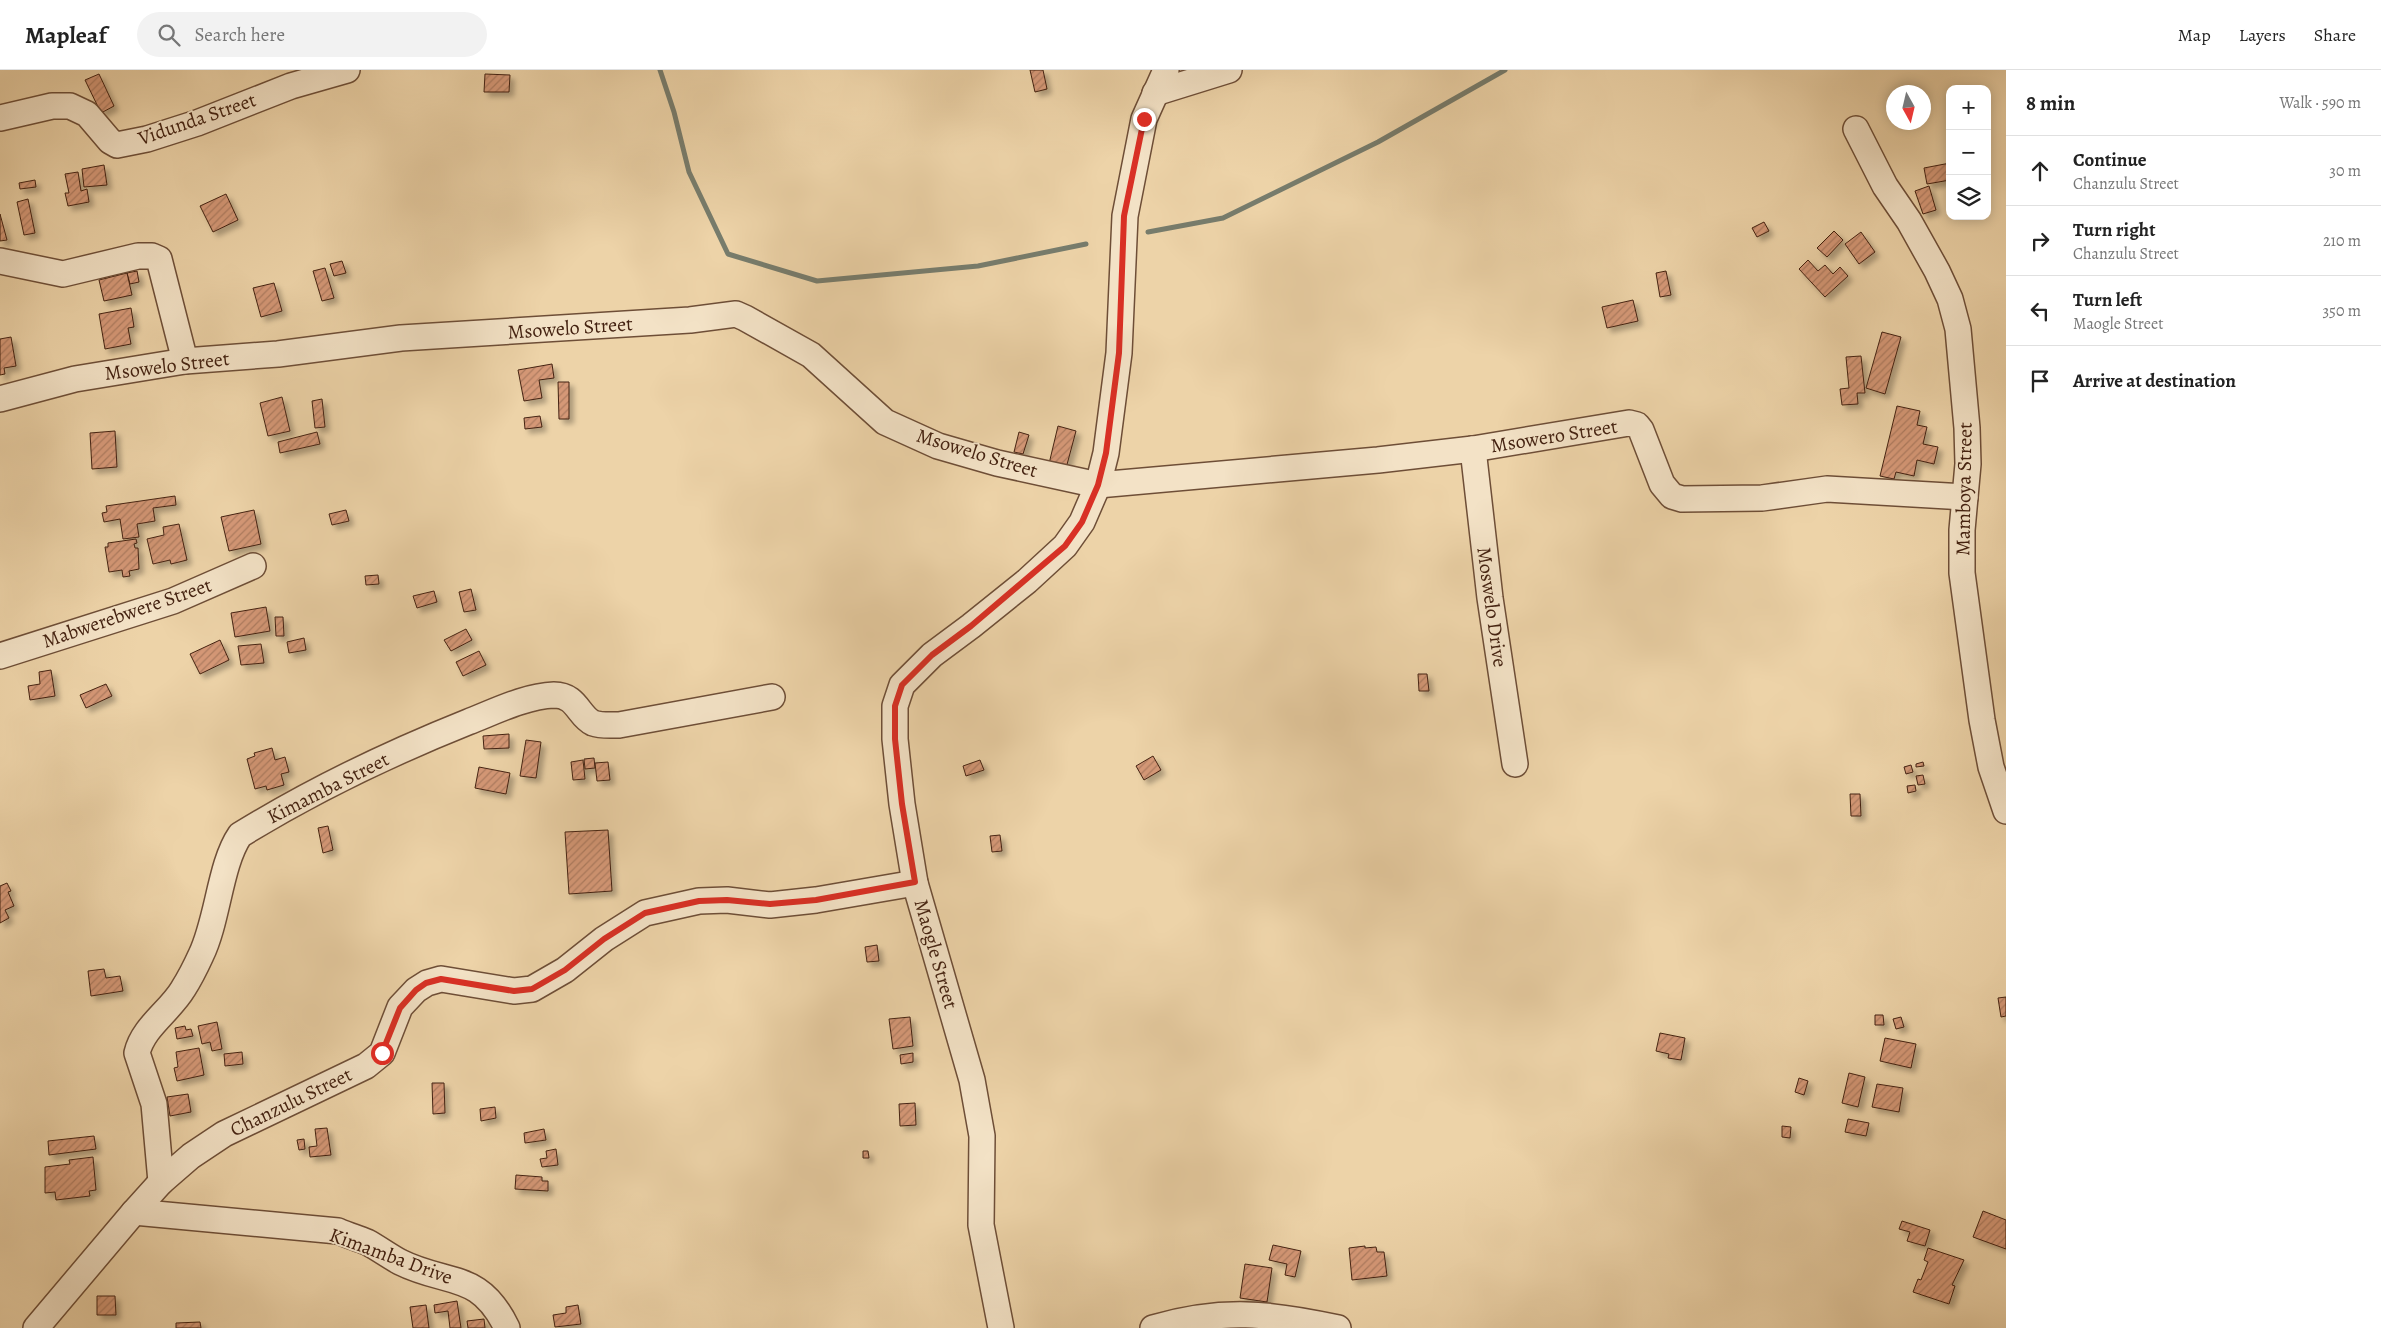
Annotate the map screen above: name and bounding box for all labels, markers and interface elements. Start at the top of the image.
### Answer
search box [137,12,487,57]
text: Mapleaf [25,19,107,51]
icon: search [155,21,183,49]
text: Search here [195,22,285,48]
text: Map [2178,23,2211,47]
text: Layers [2239,23,2286,47]
text: Share [2314,23,2356,47]
north arrow [1886,85,1931,130]
map controls [1946,85,1991,220]
button: + [1946,85,1991,130]
street label: Vidunda Street [134,86,260,152]
text: 8 min [2026,89,2075,117]
text: Walk · 590 m [2279,92,2361,114]
route end [1133,108,1156,131]
button: − [1946,130,1991,175]
text: Continue [2073,147,2147,173]
icon: ahead [2026,157,2054,185]
text: 30 m [2329,160,2361,182]
text: Chanzulu Street [2073,173,2179,195]
button: layers [1946,175,1991,220]
text: Turn right [2073,217,2155,243]
icon: right [2026,227,2054,255]
text: 210 m [2323,230,2361,252]
text: Chanzulu Street [2073,243,2179,265]
text: Turn left [2073,287,2142,313]
icon: left [2026,297,2054,325]
text: 350 m [2322,300,2361,322]
street label: Msowelo Street [507,310,634,346]
text: Maogle Street [2073,313,2163,335]
street label: Msowelo Street [103,345,231,387]
icon: arrive [2026,367,2054,395]
text: Arrive at destination [2073,368,2236,394]
street label: Msowero Street [1489,413,1620,459]
street label: Msowelo Street [913,422,1041,484]
street label: Mamboya Street [1949,422,1979,556]
street label: Moswelo Drive [1470,545,1514,669]
street label: Mabwerebwere Street [39,571,216,655]
street label: Kimamba Street [262,746,394,830]
street label: Maogle Street [907,896,965,1012]
route start [371,1042,394,1065]
street label: Chanzulu Street [226,1061,357,1143]
street label: Kimamba Drive [326,1221,456,1291]

